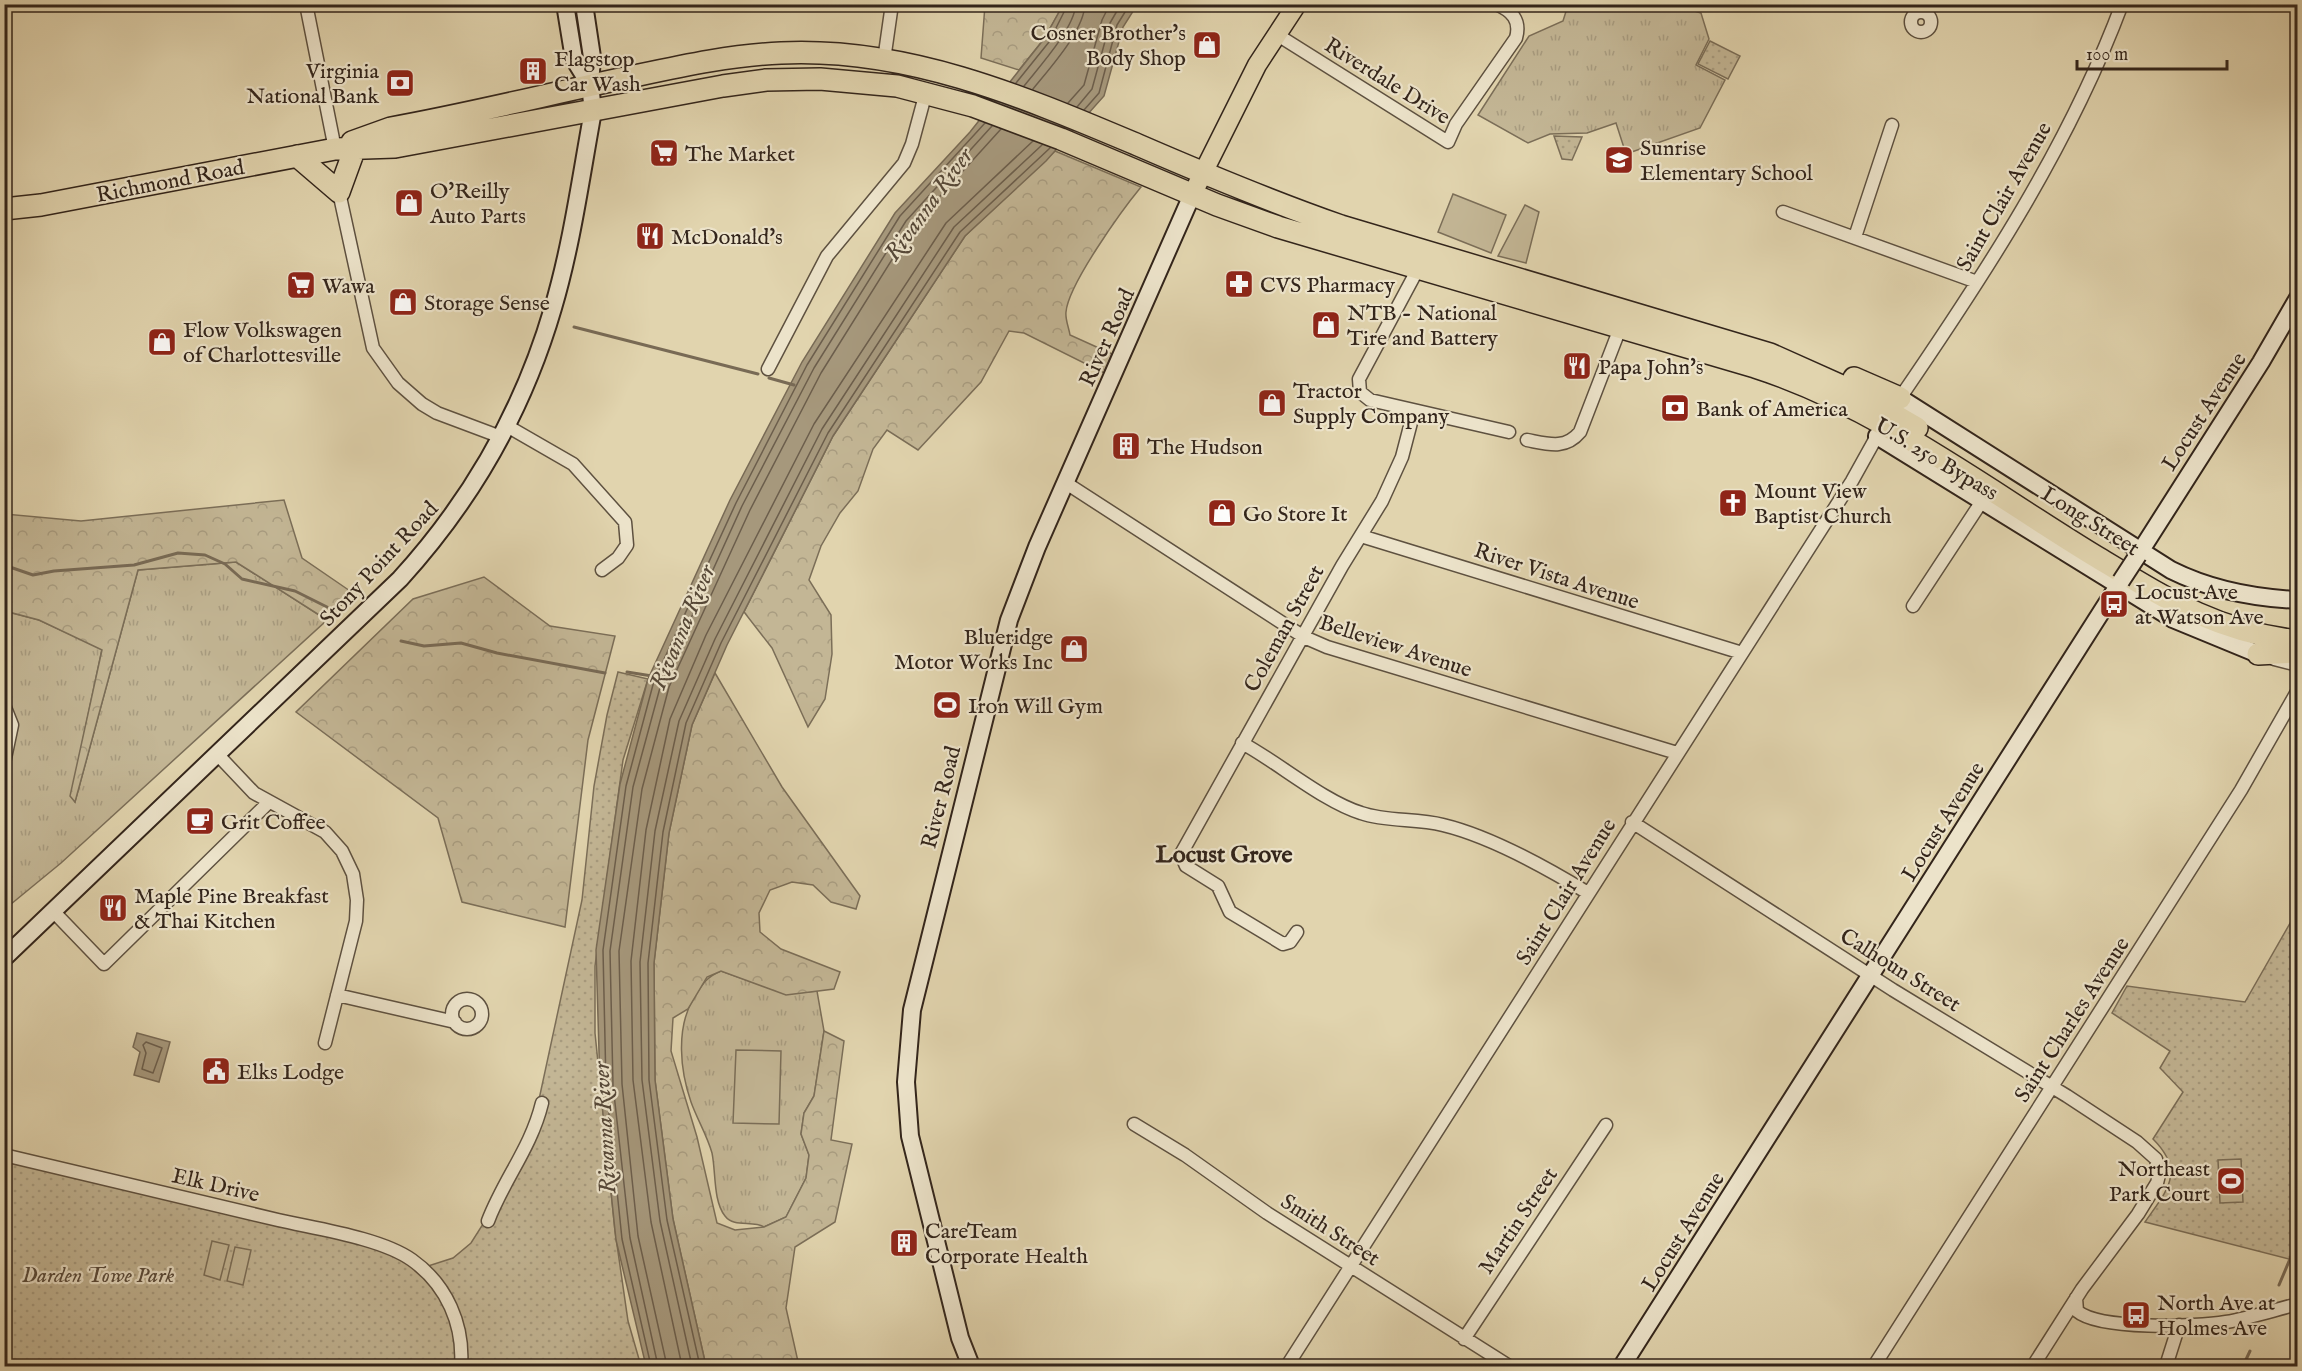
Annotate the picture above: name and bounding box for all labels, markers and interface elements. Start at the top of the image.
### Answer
place label: Cosner Brother's Body Shop [1030,20,1186,73]
shop icon: Cosner Brother's Body Shop [1191,29,1223,61]
street label: Riverdale Drive [1319,32,1455,132]
scale bar [2077,33,2227,71]
text: 100 m [2086,44,2128,67]
place label: Flagstop Car Wash [554,46,641,99]
building icon: Flagstop Car Wash [517,55,549,87]
place label: Virginia National Bank [246,58,379,111]
bank icon: Virginia National Bank [384,67,416,99]
street label: Saint Clair Avenue [1951,117,2059,277]
place label: Sunrise Elementary School [1640,135,1813,188]
supermarket icon: The Market [648,137,680,169]
place label: The Market [685,141,796,169]
water label: Rivanna River [878,141,982,268]
school or university icon: Sunrise Elementary School [1603,144,1635,176]
street label: Richmond Road [94,154,247,210]
place label: O'Reilly Auto Parts [429,178,526,231]
shop icon: O'Reilly Auto Parts [393,187,425,219]
restaurant icon: McDonald's [634,220,666,252]
place label: McDonald's [671,224,783,252]
pharmacy icon: CVS Pharmacy [1223,268,1255,300]
supermarket icon: Wawa [285,269,317,301]
place label: CVS Pharmacy [1260,272,1395,300]
place label: Wawa [322,273,375,301]
street label: River Road [1074,284,1142,391]
shop icon: Storage Sense [387,286,419,318]
place label: Storage Sense [424,290,550,318]
place label: NTB - National Tire and Battery [1347,300,1498,353]
shop icon: NTB - National Tire and Battery [1310,309,1342,341]
place label: Flow Volkswagen of Charlottesville [183,317,342,370]
shop icon: Flow Volkswagen of Charlottesville [146,326,178,358]
street label: Locust Avenue [2156,347,2253,477]
restaurant icon: Papa John's [1561,350,1593,382]
place label: Papa John's [1598,354,1704,382]
place label: Tractor Supply Company [1293,378,1449,431]
shop icon: Tractor Supply Company [1256,387,1288,419]
bank icon: Bank of America [1659,392,1691,424]
place label: Bank of America [1696,396,1848,424]
street label: U.S. 250 Bypass [1869,412,2003,508]
building icon: The Hudson [1110,430,1142,462]
place label: The Hudson [1147,434,1263,462]
place label: Mount View Baptist Church [1754,478,1892,531]
street label: Long Street [2036,480,2145,563]
church icon: Mount View Baptist Church [1717,487,1749,519]
street label: Stony Point Road [314,496,445,633]
shop icon: Go Store It [1206,497,1238,529]
place label: Go Store It [1243,501,1348,529]
street label: River Vista Avenue [1470,537,1643,617]
water label: Rivanna River [643,559,724,695]
street label: Coleman Street [1238,560,1331,698]
place label: Locust Ave at Watson Ave [2135,579,2264,632]
bus stop icon: Locust Ave at Watson Ave [2098,588,2130,620]
street label: Belleview Avenue [1316,609,1475,685]
place label: Blueridge Motor Works Inc [894,624,1053,677]
shop icon: Blueridge Motor Works Inc [1058,633,1090,665]
sports icon: Iron Will Gym [931,689,963,721]
place label: Iron Will Gym [968,693,1103,721]
street label: River Road [916,743,968,852]
street label: Locust Avenue [1896,757,1992,887]
cafe icon: Grit Coffee [184,805,216,837]
place label: Grit Coffee [221,809,326,837]
street label: Saint Clair Avenue [1510,813,1623,971]
district label: Locust Grove [1155,840,1293,871]
place label: Maple Pine Breakfast & Thai Kitchen [134,883,329,936]
restaurant icon: Maple Pine Breakfast & Thai Kitchen [97,892,129,924]
street label: Calhoun Street [1834,922,1966,1019]
street label: Saint Charles Avenue [2009,932,2137,1108]
public building icon: Elks Lodge [200,1055,232,1087]
place label: Elks Lodge [237,1059,344,1087]
water label: Rivanna River [586,1059,624,1195]
place label: Northeast Park Court [2109,1156,2210,1209]
street label: Elk Drive [169,1162,262,1210]
street label: Martin Street [1473,1162,1565,1280]
sports icon: Northeast Park Court [2215,1165,2247,1197]
street label: Locust Avenue [1636,1167,1732,1297]
street label: Smith Street [1275,1188,1385,1273]
place label: CareTeam Corporate Health [925,1218,1088,1271]
building icon: CareTeam Corporate Health [888,1227,920,1259]
park label: Darden Towe Park [22,1262,175,1290]
place label: North Ave at Holmes Ave [2157,1290,2276,1343]
bus stop icon: North Ave at Holmes Ave [2120,1299,2152,1331]

